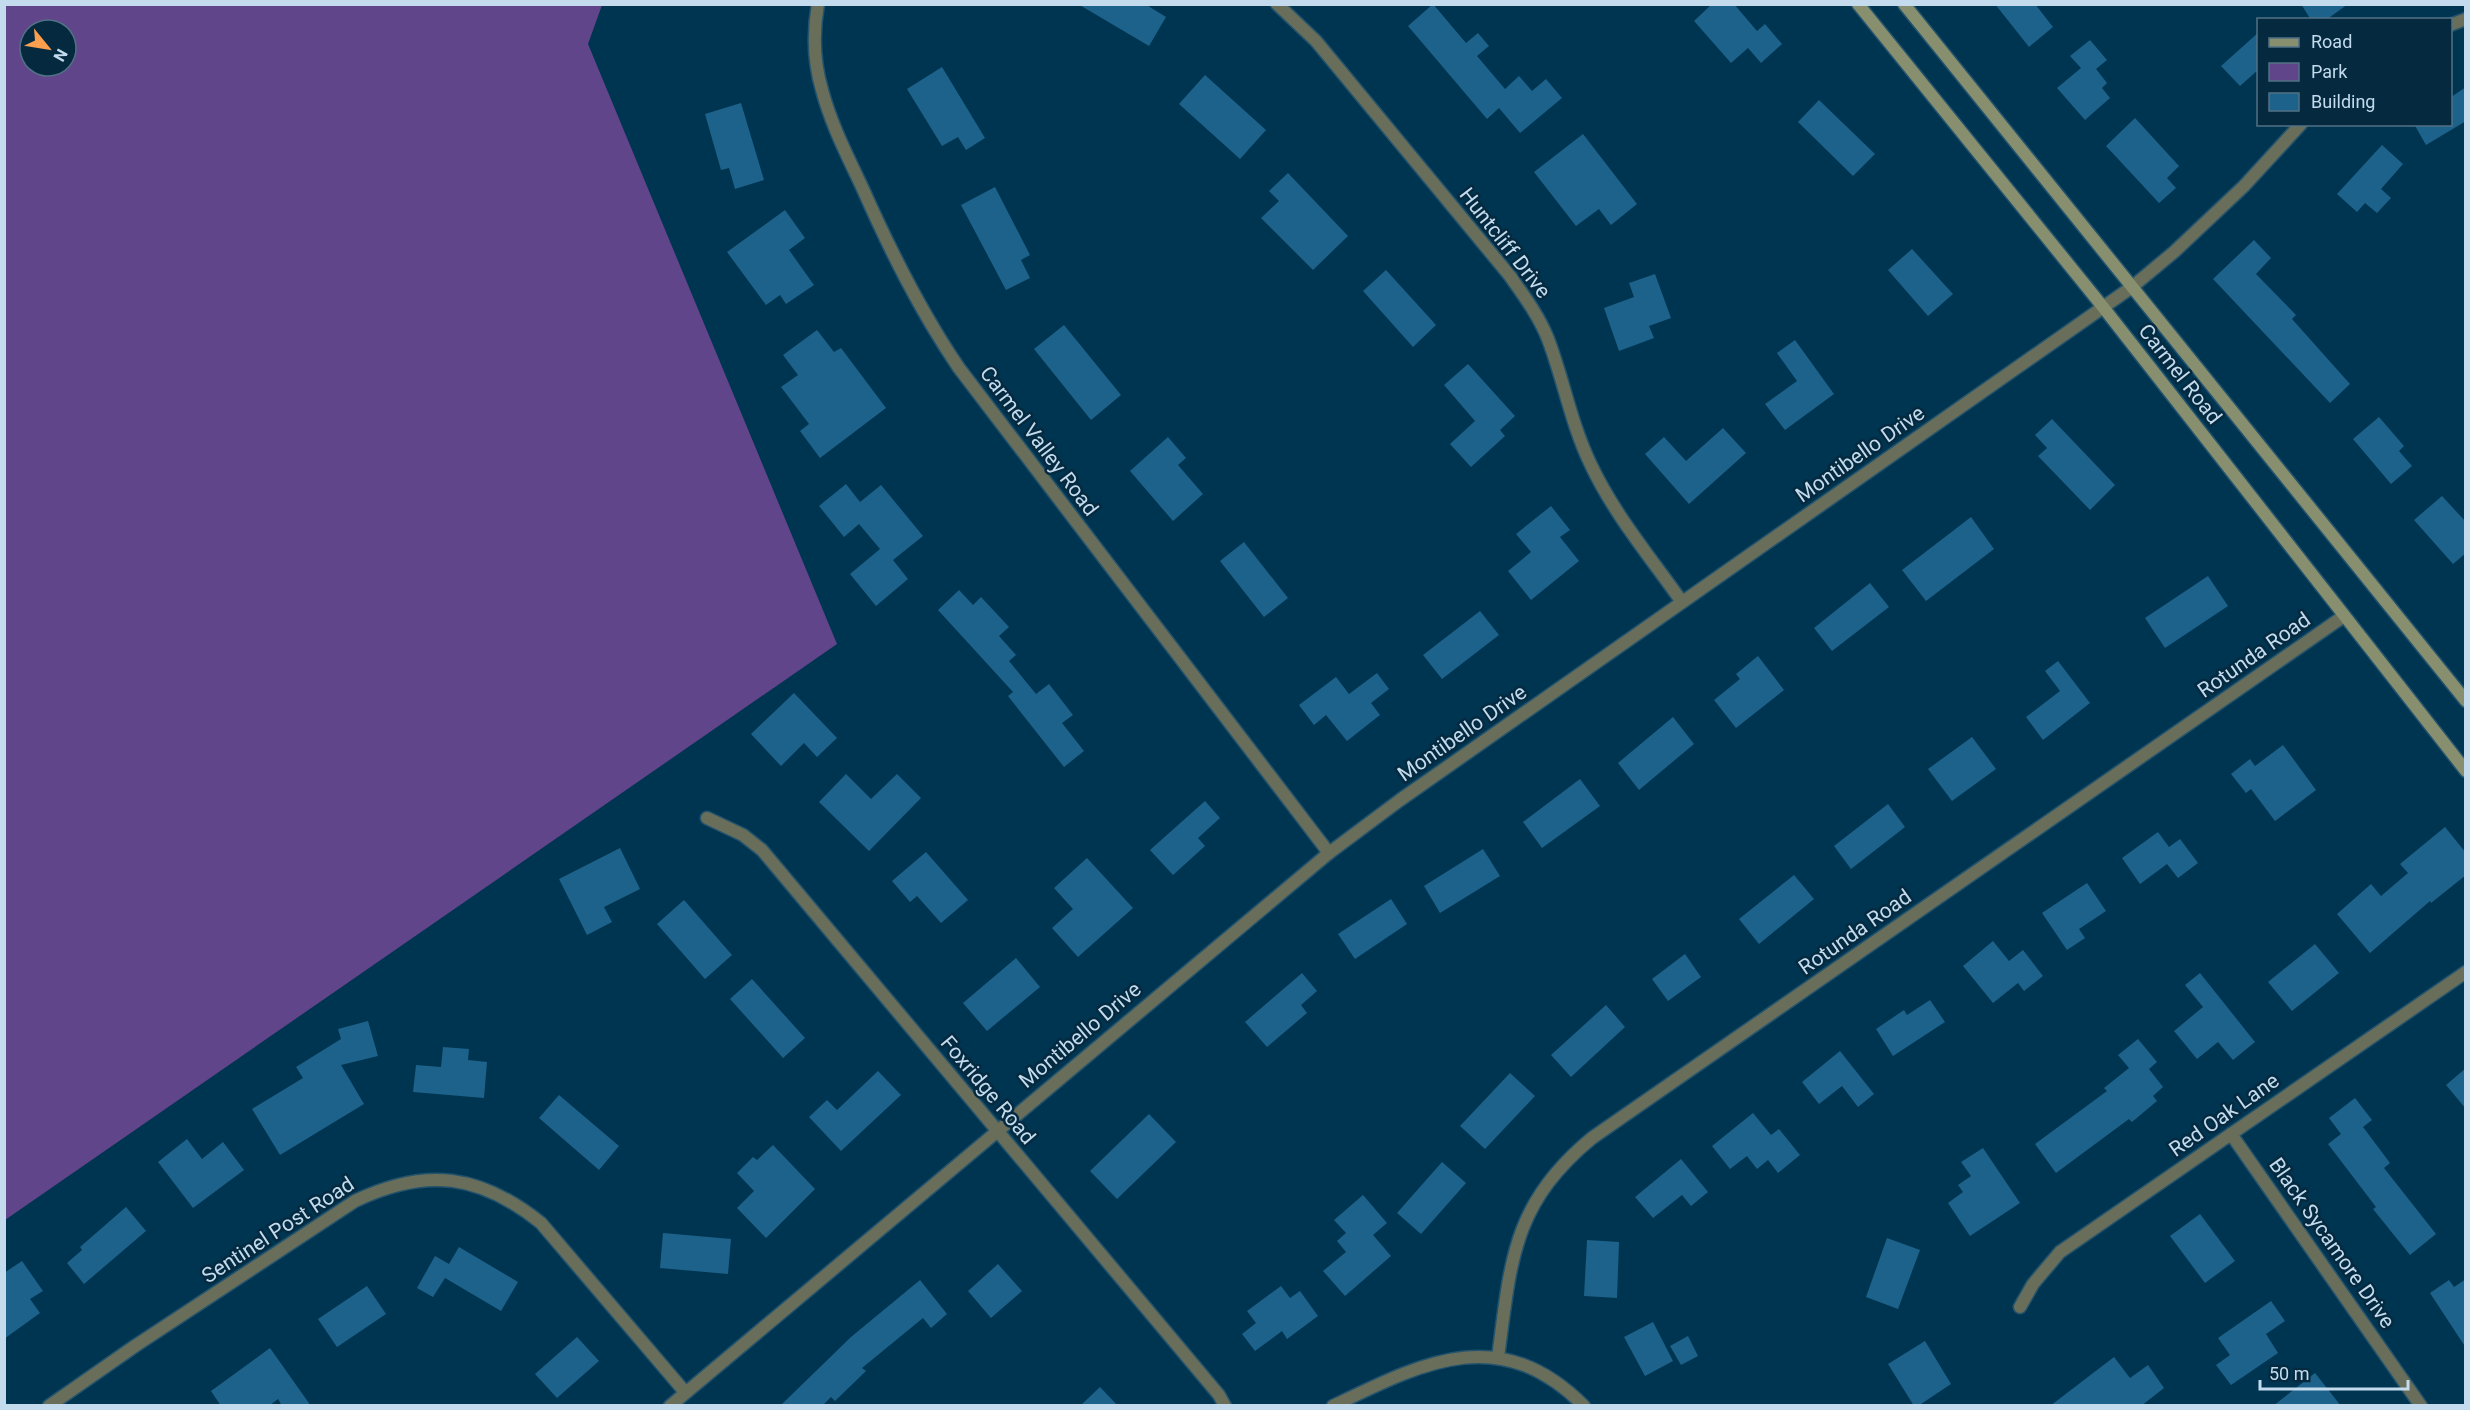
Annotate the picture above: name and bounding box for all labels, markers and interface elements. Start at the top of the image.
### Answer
north arrow [18,18,78,78]
legend [2257,18,2452,126]
text: Road [2311,31,2352,52]
text: N [50,46,72,65]
text: Park [2311,61,2348,82]
text: Building [2311,91,2375,112]
street label: Huntcliff Drive [1455,183,1555,303]
street label: Carmel Road [2134,319,2226,429]
street label: Carmel Valley Road [975,362,1103,520]
street label: Montibello Drive [1791,401,1929,507]
street label: Rotunda Road [2193,607,2315,703]
street label: Montibello Drive [1393,680,1531,786]
street label: Rotunda Road [1794,884,1916,980]
street label: Montibello Drive [1014,977,1146,1093]
street label: Foxridge Road [936,1031,1040,1149]
street label: Red Oak Lane [2165,1068,2283,1162]
street label: Black Sycamore Drive [2264,1153,2400,1333]
street label: Sentinel Post Road [197,1172,359,1288]
scale bar [2260,1353,2408,1391]
text: 50 m [2269,1363,2309,1384]

